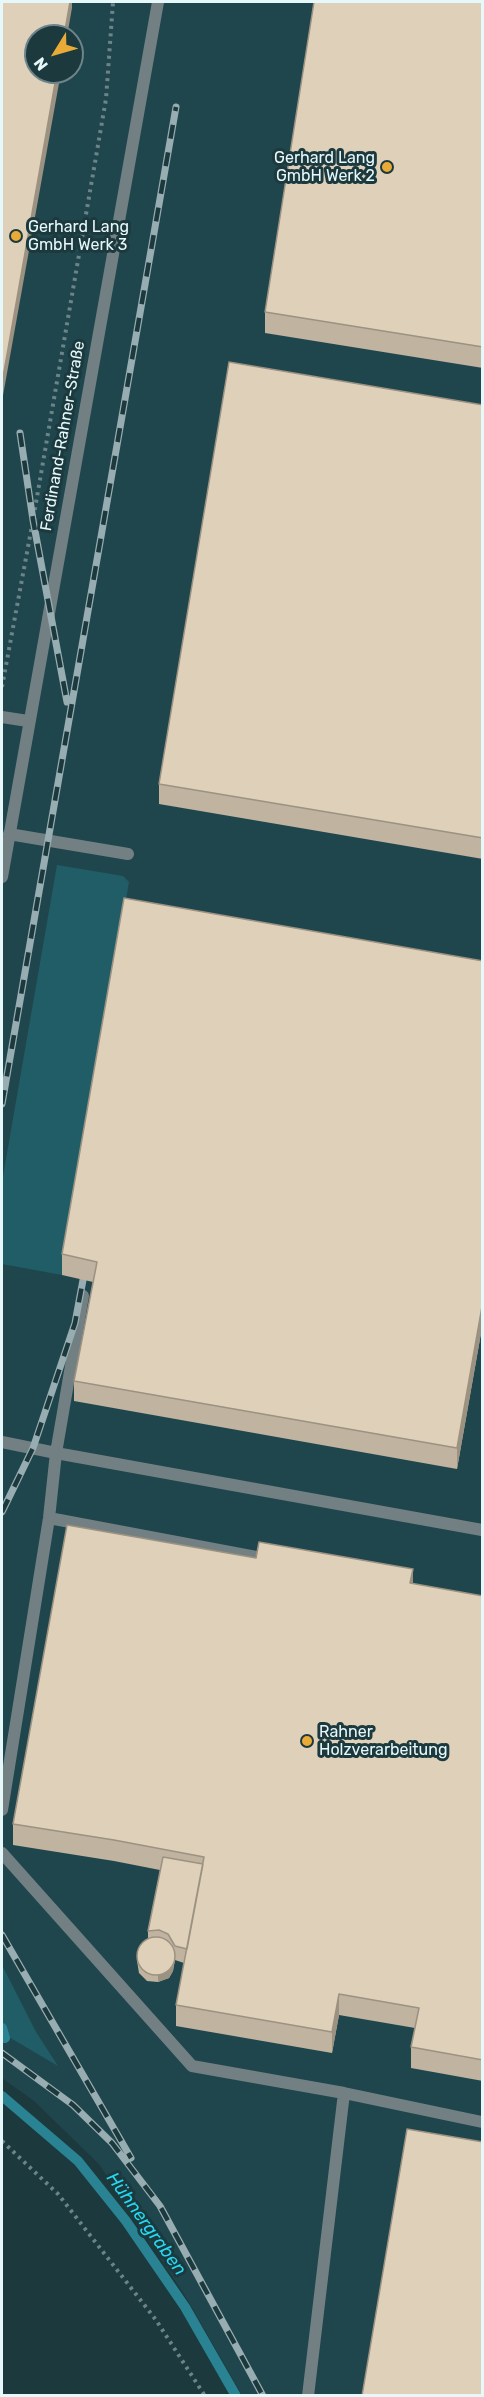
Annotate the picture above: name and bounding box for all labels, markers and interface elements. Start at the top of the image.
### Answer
north arrow [24,24,84,84]
text: N [30,54,52,74]
place label: Gerhard Lang GmbH Werk 2 [274,148,375,186]
marker: Gerhard Lang GmbH Werk 2 [380,160,394,174]
place label: Gerhard Lang GmbH Werk 3 [28,217,129,255]
marker: Gerhard Lang GmbH Werk 3 [9,229,23,243]
street label: Ferdinand-Rahner-Straße [37,339,89,533]
place label: Rahner Holzverarbeitung [319,1722,447,1760]
marker: Rahner Holzverarbeitung [300,1734,314,1748]
water label: Hühnergraben [101,2168,191,2280]

